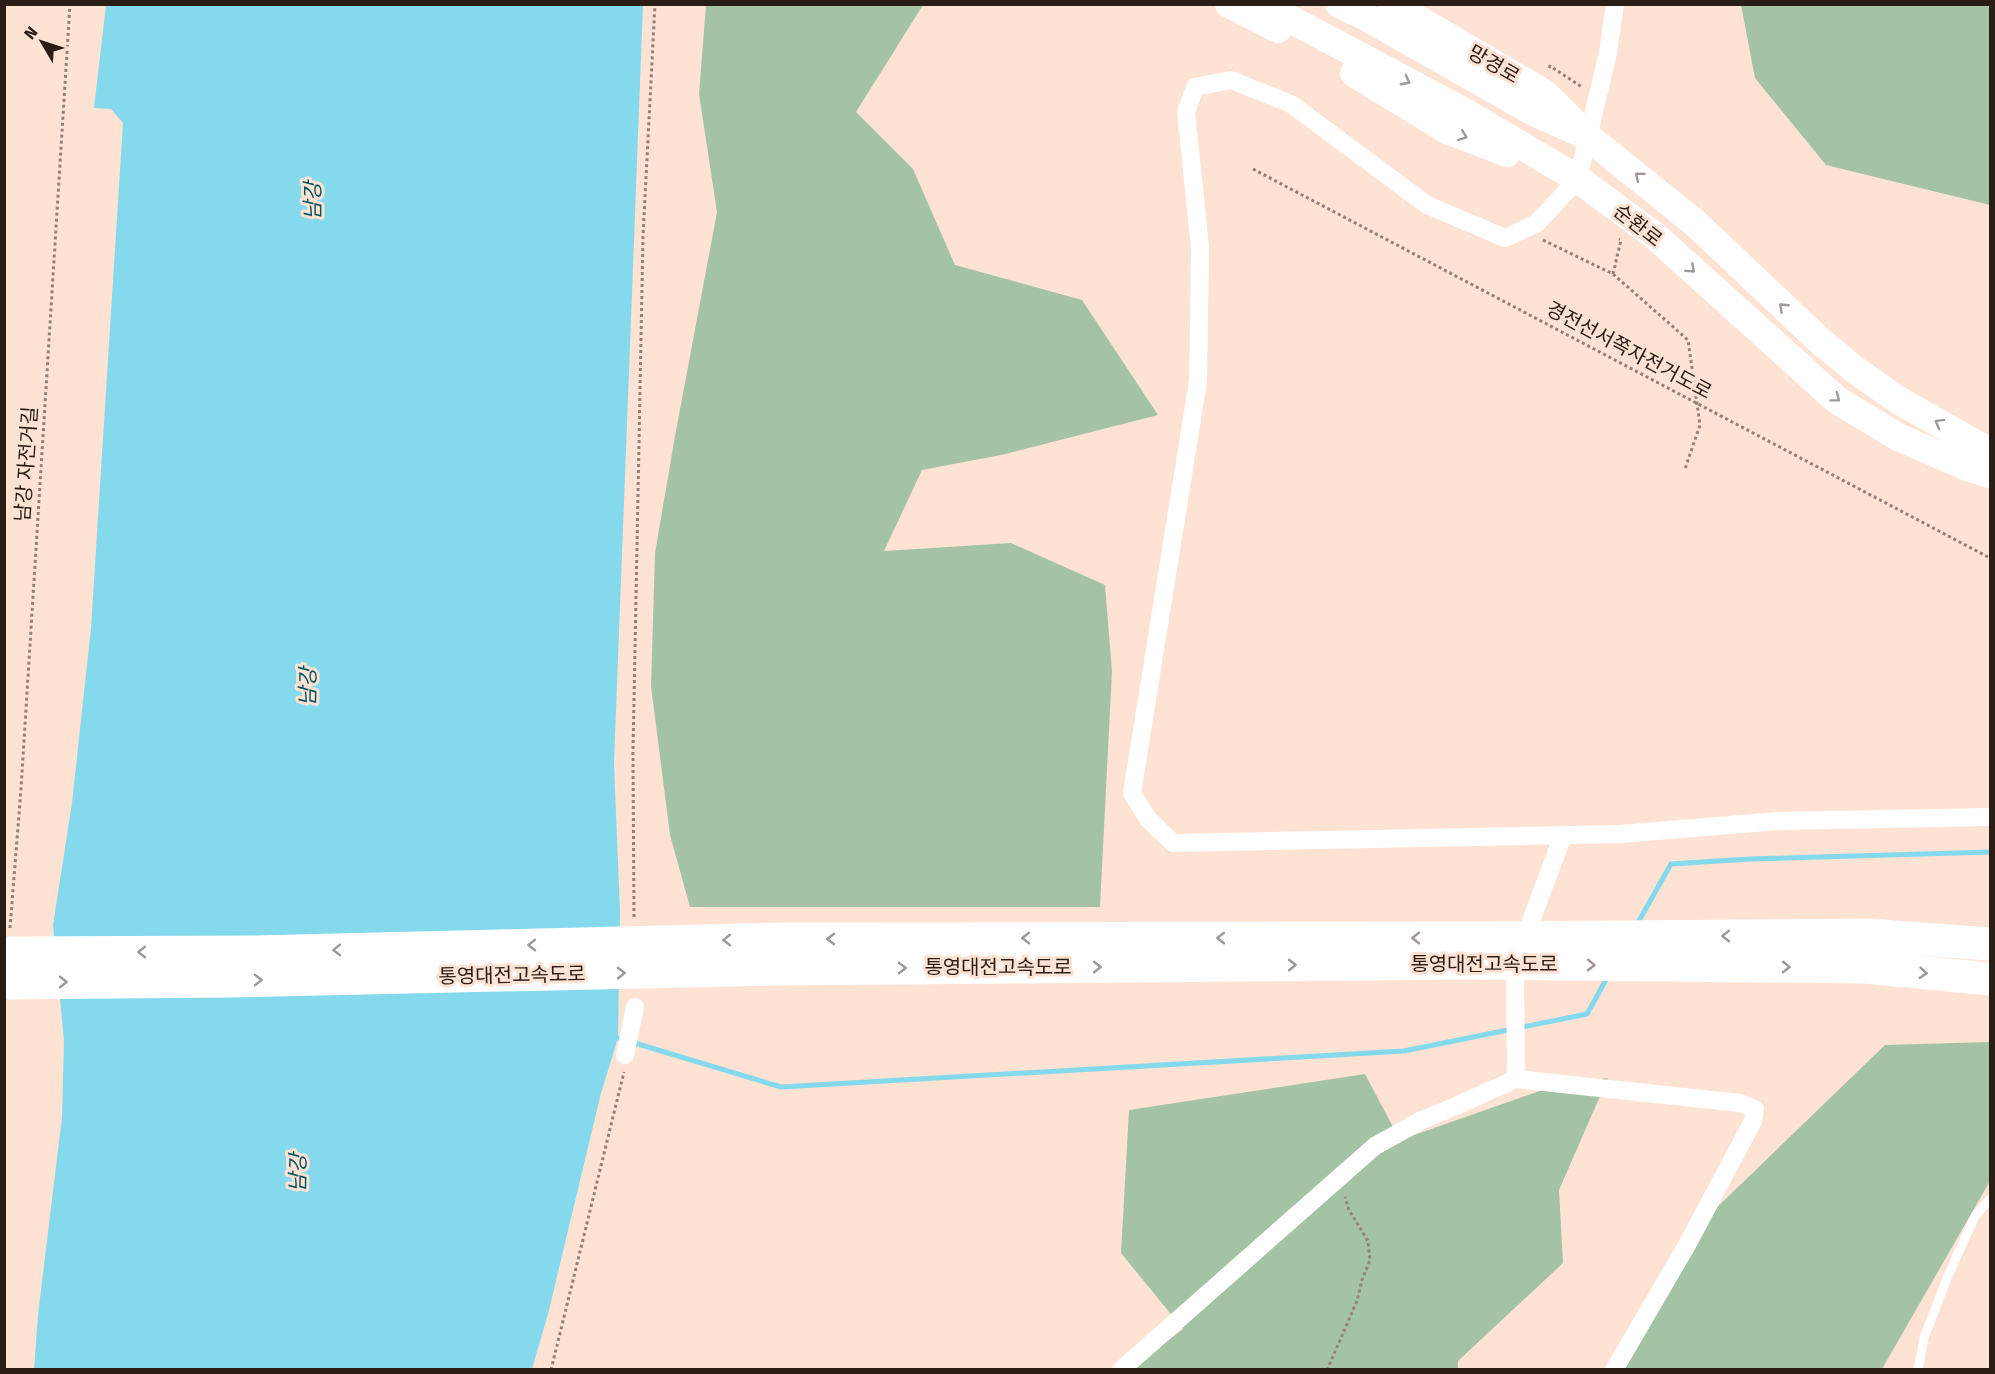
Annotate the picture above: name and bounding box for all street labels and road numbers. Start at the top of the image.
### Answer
street label: 망경로 [1464,40,1524,88]
street label: 순환로 [1609,199,1667,251]
street label: 경전선서쪽자전거도로 [1542,296,1716,404]
street label: 남강 자전거길 [10,405,42,523]
street label: 통영대전고속도로 [1410,952,1558,976]
street label: 통영대전고속도로 [924,955,1072,979]
street label: 통영대전고속도로 [438,962,586,988]

